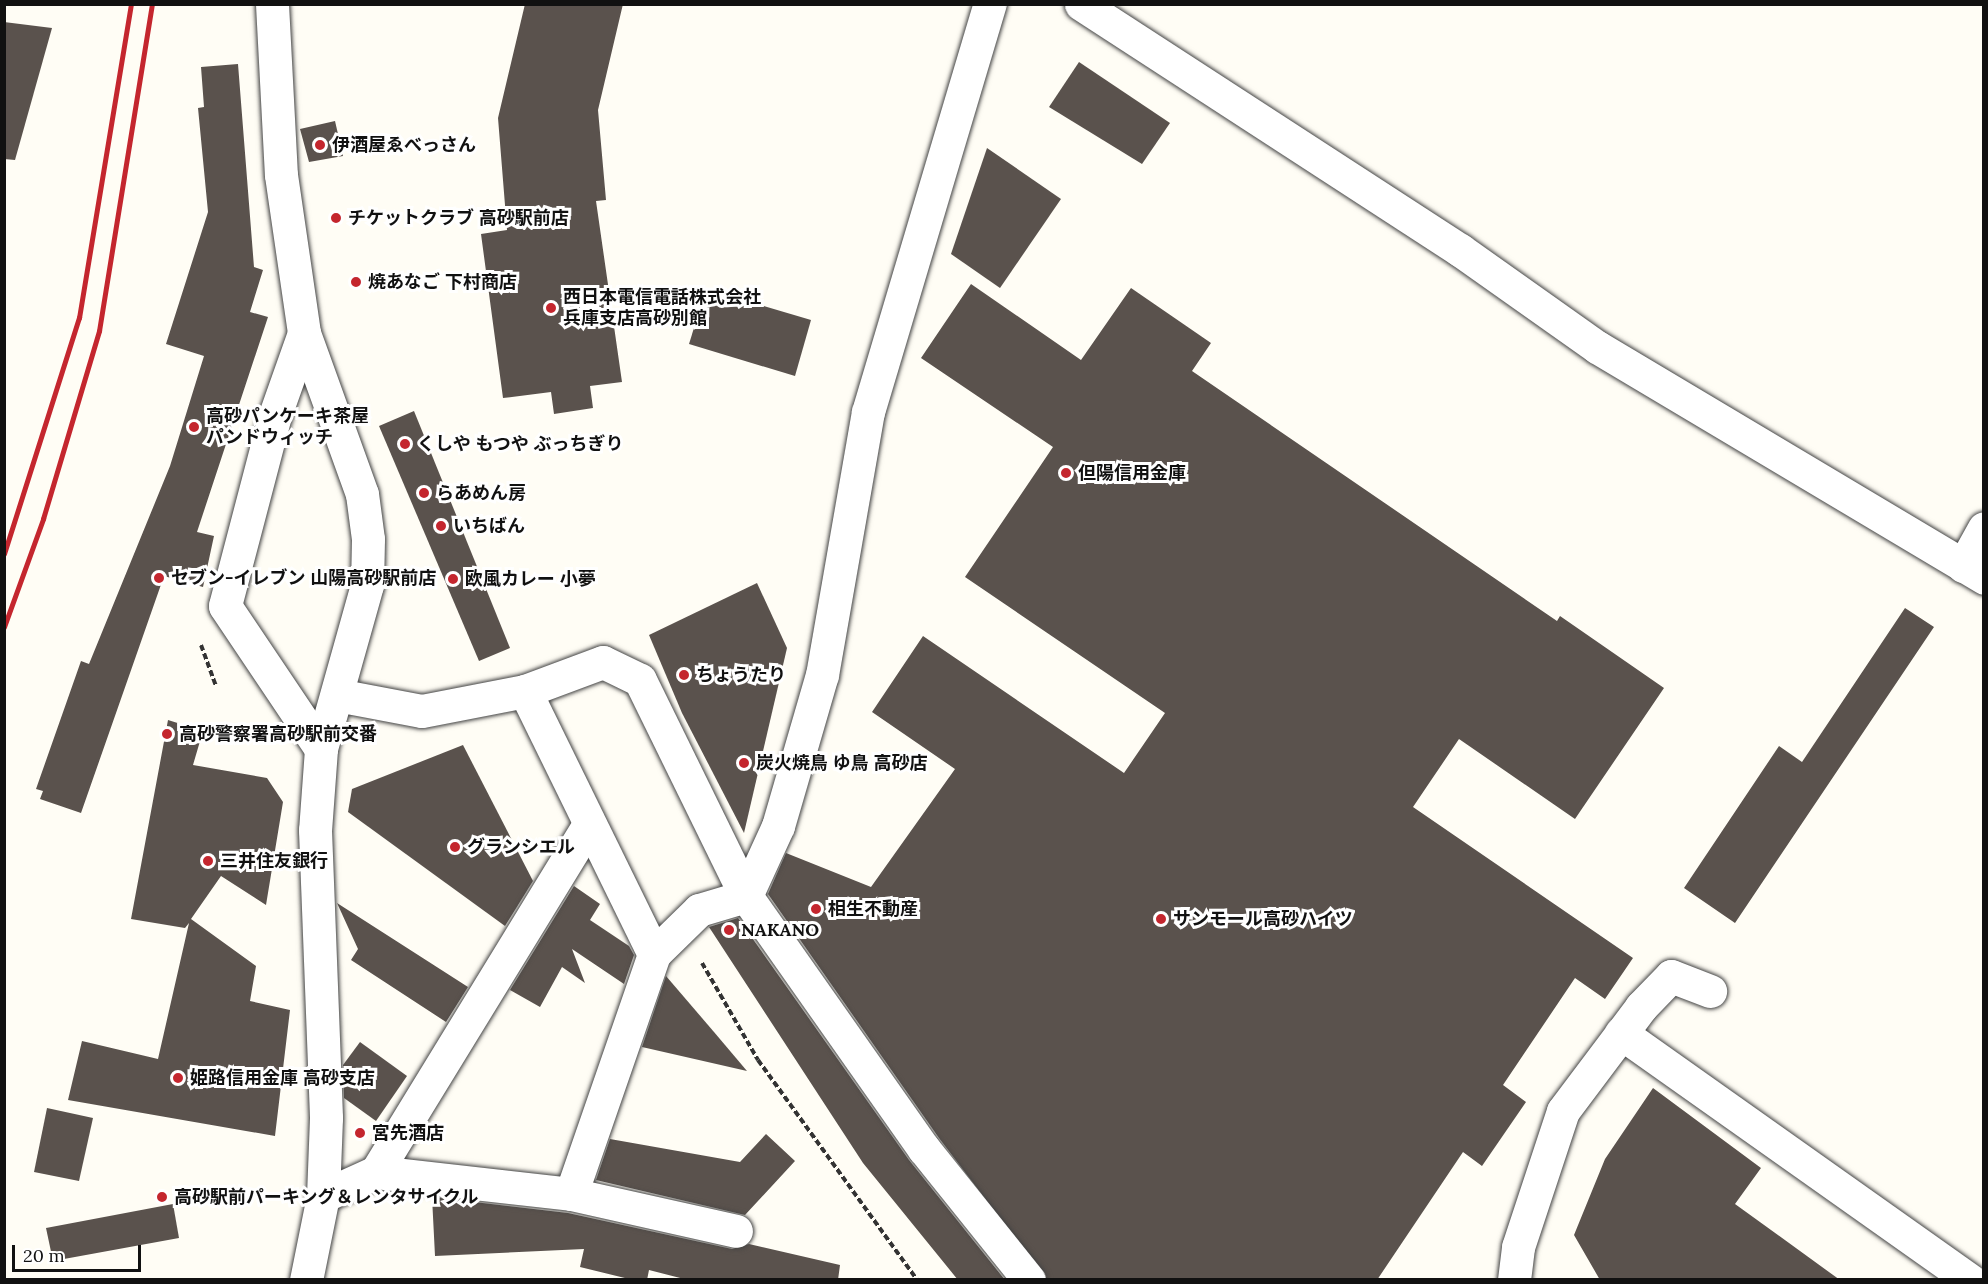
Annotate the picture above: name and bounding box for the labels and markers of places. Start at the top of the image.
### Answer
place label: 伊酒屋ゑべっさん [332,134,476,156]
marker: 伊酒屋ゑべっさん [313,138,327,152]
place label: チケットクラブ 高砂駅前店 [348,207,569,229]
marker: チケットクラブ 高砂駅前店 [329,211,343,225]
place label: 焼あなご 下村商店 [368,271,517,293]
marker: 焼あなご 下村商店 [349,275,363,289]
place label: 西日本電信電話株式会社 兵庫支店高砂別館 [563,287,761,330]
marker: 西日本電信電話株式会社 兵庫支店高砂別館 [544,301,558,315]
place label: 高砂パンケーキ茶屋 パンドウィッチ [206,406,368,448]
marker: 高砂パンケーキ茶屋 パンドウィッチ [187,420,201,434]
place label: くしや もつや ぶっちぎり [417,433,624,455]
marker: くしや もつや ぶっちぎり [398,437,412,451]
place label: 但陽信用金庫 [1078,462,1186,484]
marker: 但陽信用金庫 [1059,466,1073,480]
place label: らあめん房 [436,482,526,504]
marker: らあめん房 [417,486,431,500]
place label: いちばん [453,515,525,537]
marker: いちばん [434,519,448,533]
place label: セブン-イレブン 山陽高砂駅前店 [171,567,436,589]
place label: 欧風カレー 小夢 [465,568,596,590]
marker: セブン-イレブン 山陽高砂駅前店 [152,571,166,585]
marker: 欧風カレー 小夢 [446,572,460,586]
place label: ちょうたり [696,664,786,686]
marker: ちょうたり [677,668,691,682]
place label: 高砂警察署高砂駅前交番 [179,723,377,745]
marker: 高砂警察署高砂駅前交番 [160,727,174,741]
place label: 炭火焼鳥 ゆ鳥 高砂店 [756,752,927,774]
marker: 炭火焼鳥 ゆ鳥 高砂店 [737,756,751,770]
place label: グランシエル [467,836,575,858]
marker: グランシエル [448,840,462,854]
place label: 三井住友銀行 [220,850,328,872]
marker: 三井住友銀行 [201,854,215,868]
place label: 相生不動産 [828,898,918,920]
marker: 相生不動産 [809,902,823,916]
place label: サンモール高砂ハイツ [1173,908,1353,930]
marker: サンモール高砂ハイツ [1154,912,1168,926]
place label: NAKANO [741,919,819,941]
marker: NAKANO [722,923,736,937]
place label: 姫路信用金庫 高砂支店 [190,1067,375,1089]
marker: 姫路信用金庫 高砂支店 [171,1071,185,1085]
place label: 宮先酒店 [372,1122,444,1144]
marker: 宮先酒店 [353,1126,367,1140]
place label: 高砂駅前パーキング＆レンタサイクル [174,1186,480,1208]
marker: 高砂駅前パーキング＆レンタサイクル [155,1190,169,1204]

